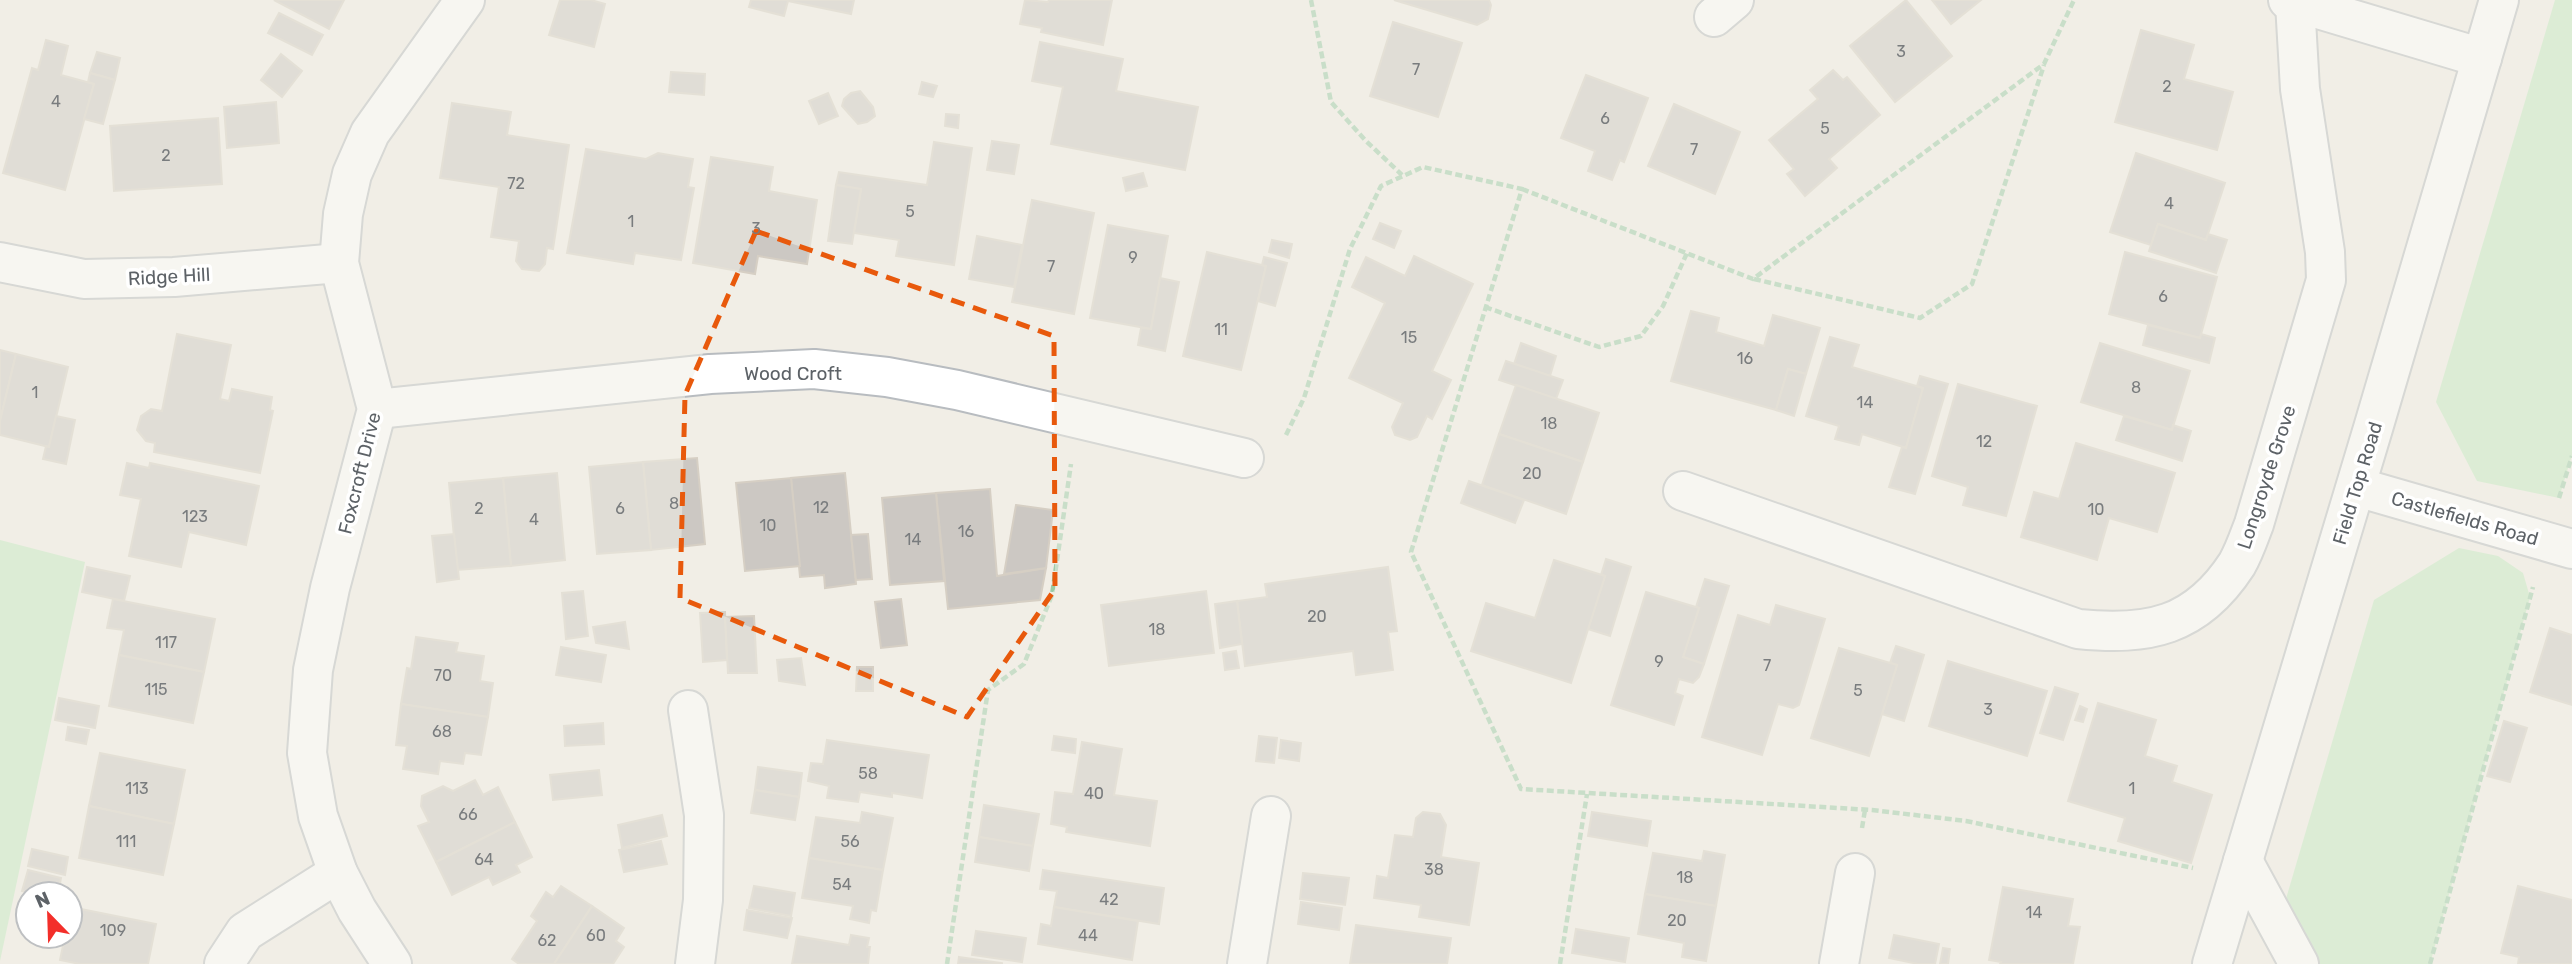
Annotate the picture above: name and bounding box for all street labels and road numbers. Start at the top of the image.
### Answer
street label: Ridge Hill [127,263,211,290]
street label: Wood Croft [744,362,842,385]
street label: Longroyde Grove [2232,402,2301,552]
street label: Foxcroft Drive [333,410,386,537]
street label: Field Top Road [2328,419,2387,547]
street label: Castlefields Road [2389,487,2541,550]

